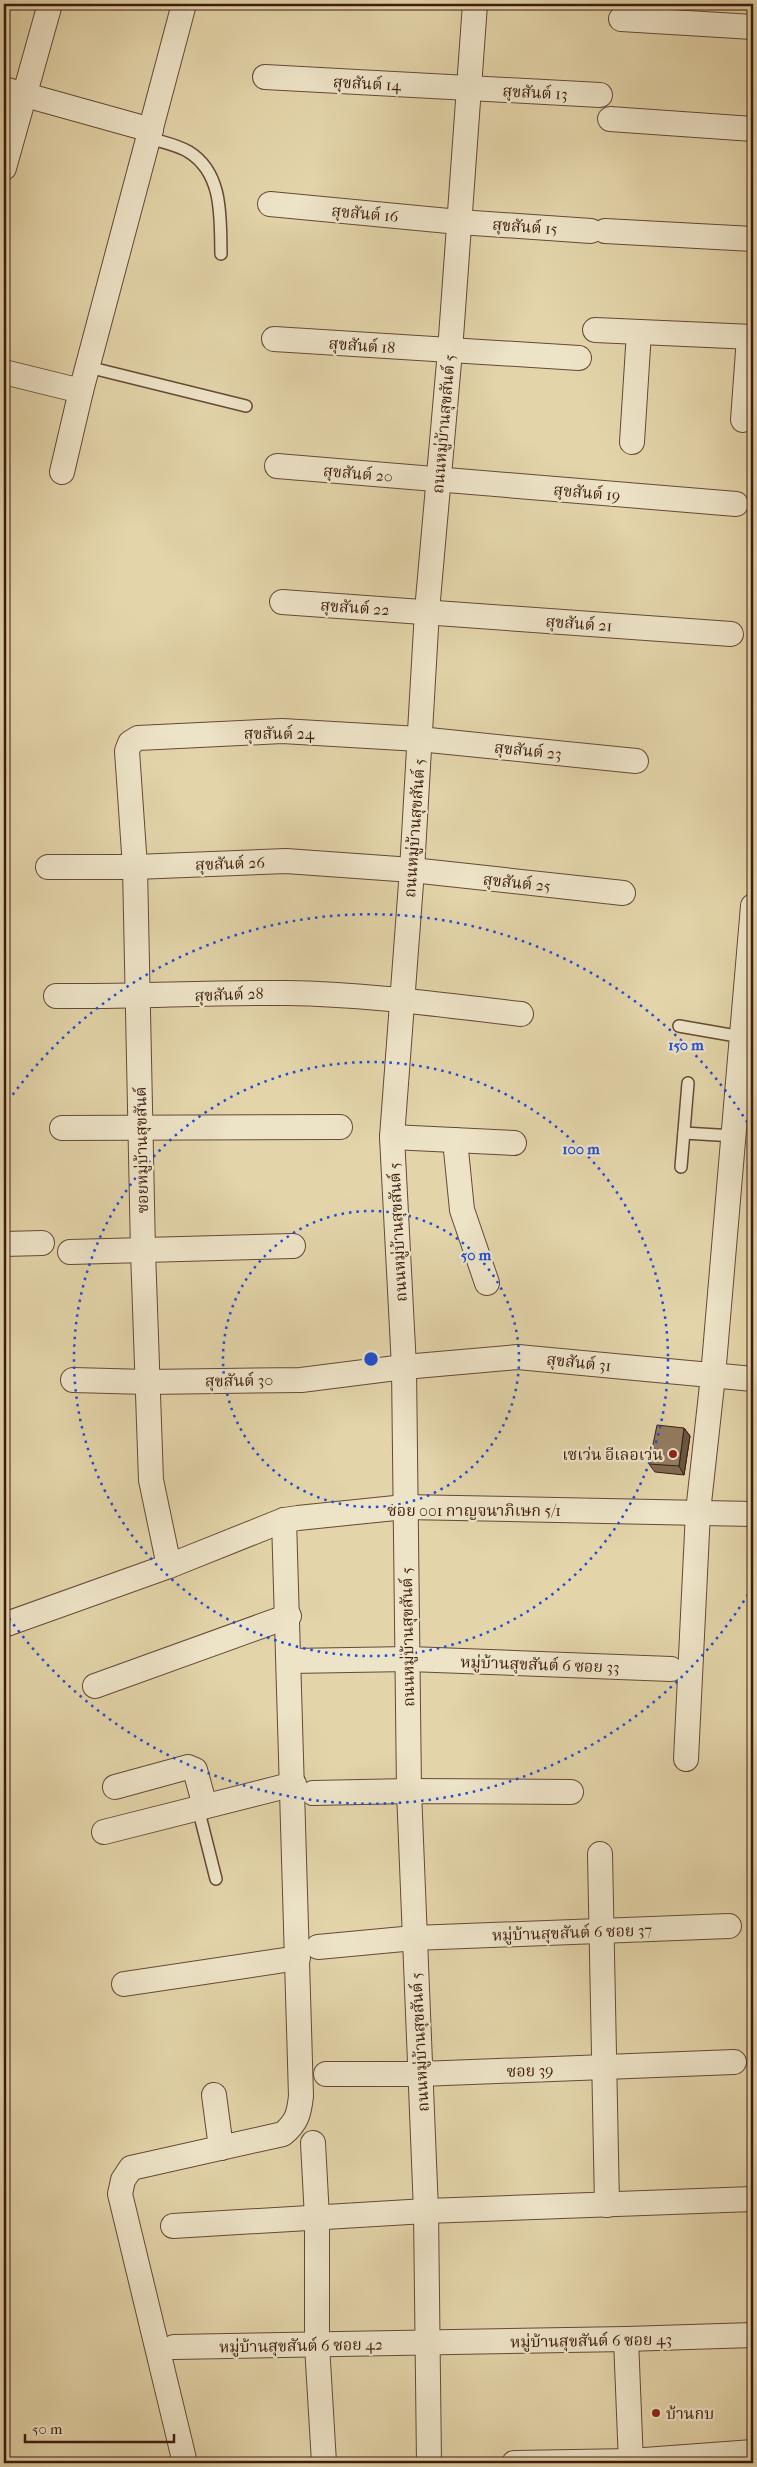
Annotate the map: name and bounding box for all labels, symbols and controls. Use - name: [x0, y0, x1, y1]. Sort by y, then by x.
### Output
- street label: สุขสันต์ 14: [332, 72, 402, 97]
- street label: สุขสันต์ 13: [502, 81, 568, 106]
- street label: สุขสันต์ 16: [330, 201, 400, 228]
- street label: สุขสันต์ 15: [492, 215, 558, 240]
- street label: สุขสันต์ 18: [328, 334, 396, 359]
- street label: ถนนหมู่บ้านสุขสันต์ 5: [428, 354, 461, 495]
- street label: สุขสันต์ 20: [322, 461, 394, 488]
- street label: สุขสันต์ 19: [553, 480, 621, 507]
- street label: สุขสันต์ 22: [320, 596, 390, 621]
- street label: สุขสันต์ 21: [545, 612, 613, 637]
- street label: สุขสันต์ 24: [244, 724, 315, 745]
- street label: สุขสันต์ 23: [493, 738, 563, 765]
- street label: ถนนหมู่บ้านสุขสันต์ 5: [400, 758, 431, 898]
- street label: สุขสันต์ 26: [195, 853, 266, 876]
- street label: สุขสันต์ 25: [482, 869, 552, 897]
- street label: สุขสันต์ 28: [194, 984, 264, 1007]
- text: 150 m: [668, 1036, 704, 1054]
- street label: ซอยหมู่บ้านสุขสันต์: [131, 1086, 154, 1214]
- text: 100 m: [562, 1140, 600, 1158]
- street label: ถนนหมู่บ้านสุขสันต์ 5: [384, 1162, 413, 1302]
- text: 50 m: [461, 1246, 492, 1264]
- centre of rings: [362, 1350, 380, 1368]
- street label: สุขสันต์ 31: [545, 1350, 612, 1377]
- street label: สุขสันต์ 30: [205, 1370, 273, 1393]
- place label: เซเว่น อีเลอเว่น: [562, 1445, 663, 1464]
- marker: เซเว่น อีเลอเว่น: [667, 1448, 679, 1460]
- street label: ซอย 001 กาญจนาภิเษก 5/1: [387, 1501, 561, 1520]
- street label: ถนนหมู่บ้านสุขสันต์ 5: [397, 1567, 420, 1707]
- street label: หมู่บ้านสุขสันต์ 6 ซอย 33: [460, 1652, 620, 1679]
- street label: หมู่บ้านสุขสันต์ 6 ซอย 37: [492, 1920, 653, 1947]
- street label: ถนนหมู่บ้านสุขสันต์ 5: [406, 1972, 435, 2112]
- street label: ซอย 39: [506, 2060, 554, 2081]
- street label: หมู่บ้านสุขสันต์ 6 ซอย 43: [510, 2330, 672, 2353]
- street label: หมู่บ้านสุขสันต์ 6 ซอย 42: [219, 2335, 383, 2358]
- place label: บ้านกบ: [666, 2404, 714, 2423]
- marker: บ้านกบ: [650, 2407, 662, 2419]
- scale bar: [25, 2412, 174, 2444]
- text: 50 m: [32, 2420, 63, 2438]

